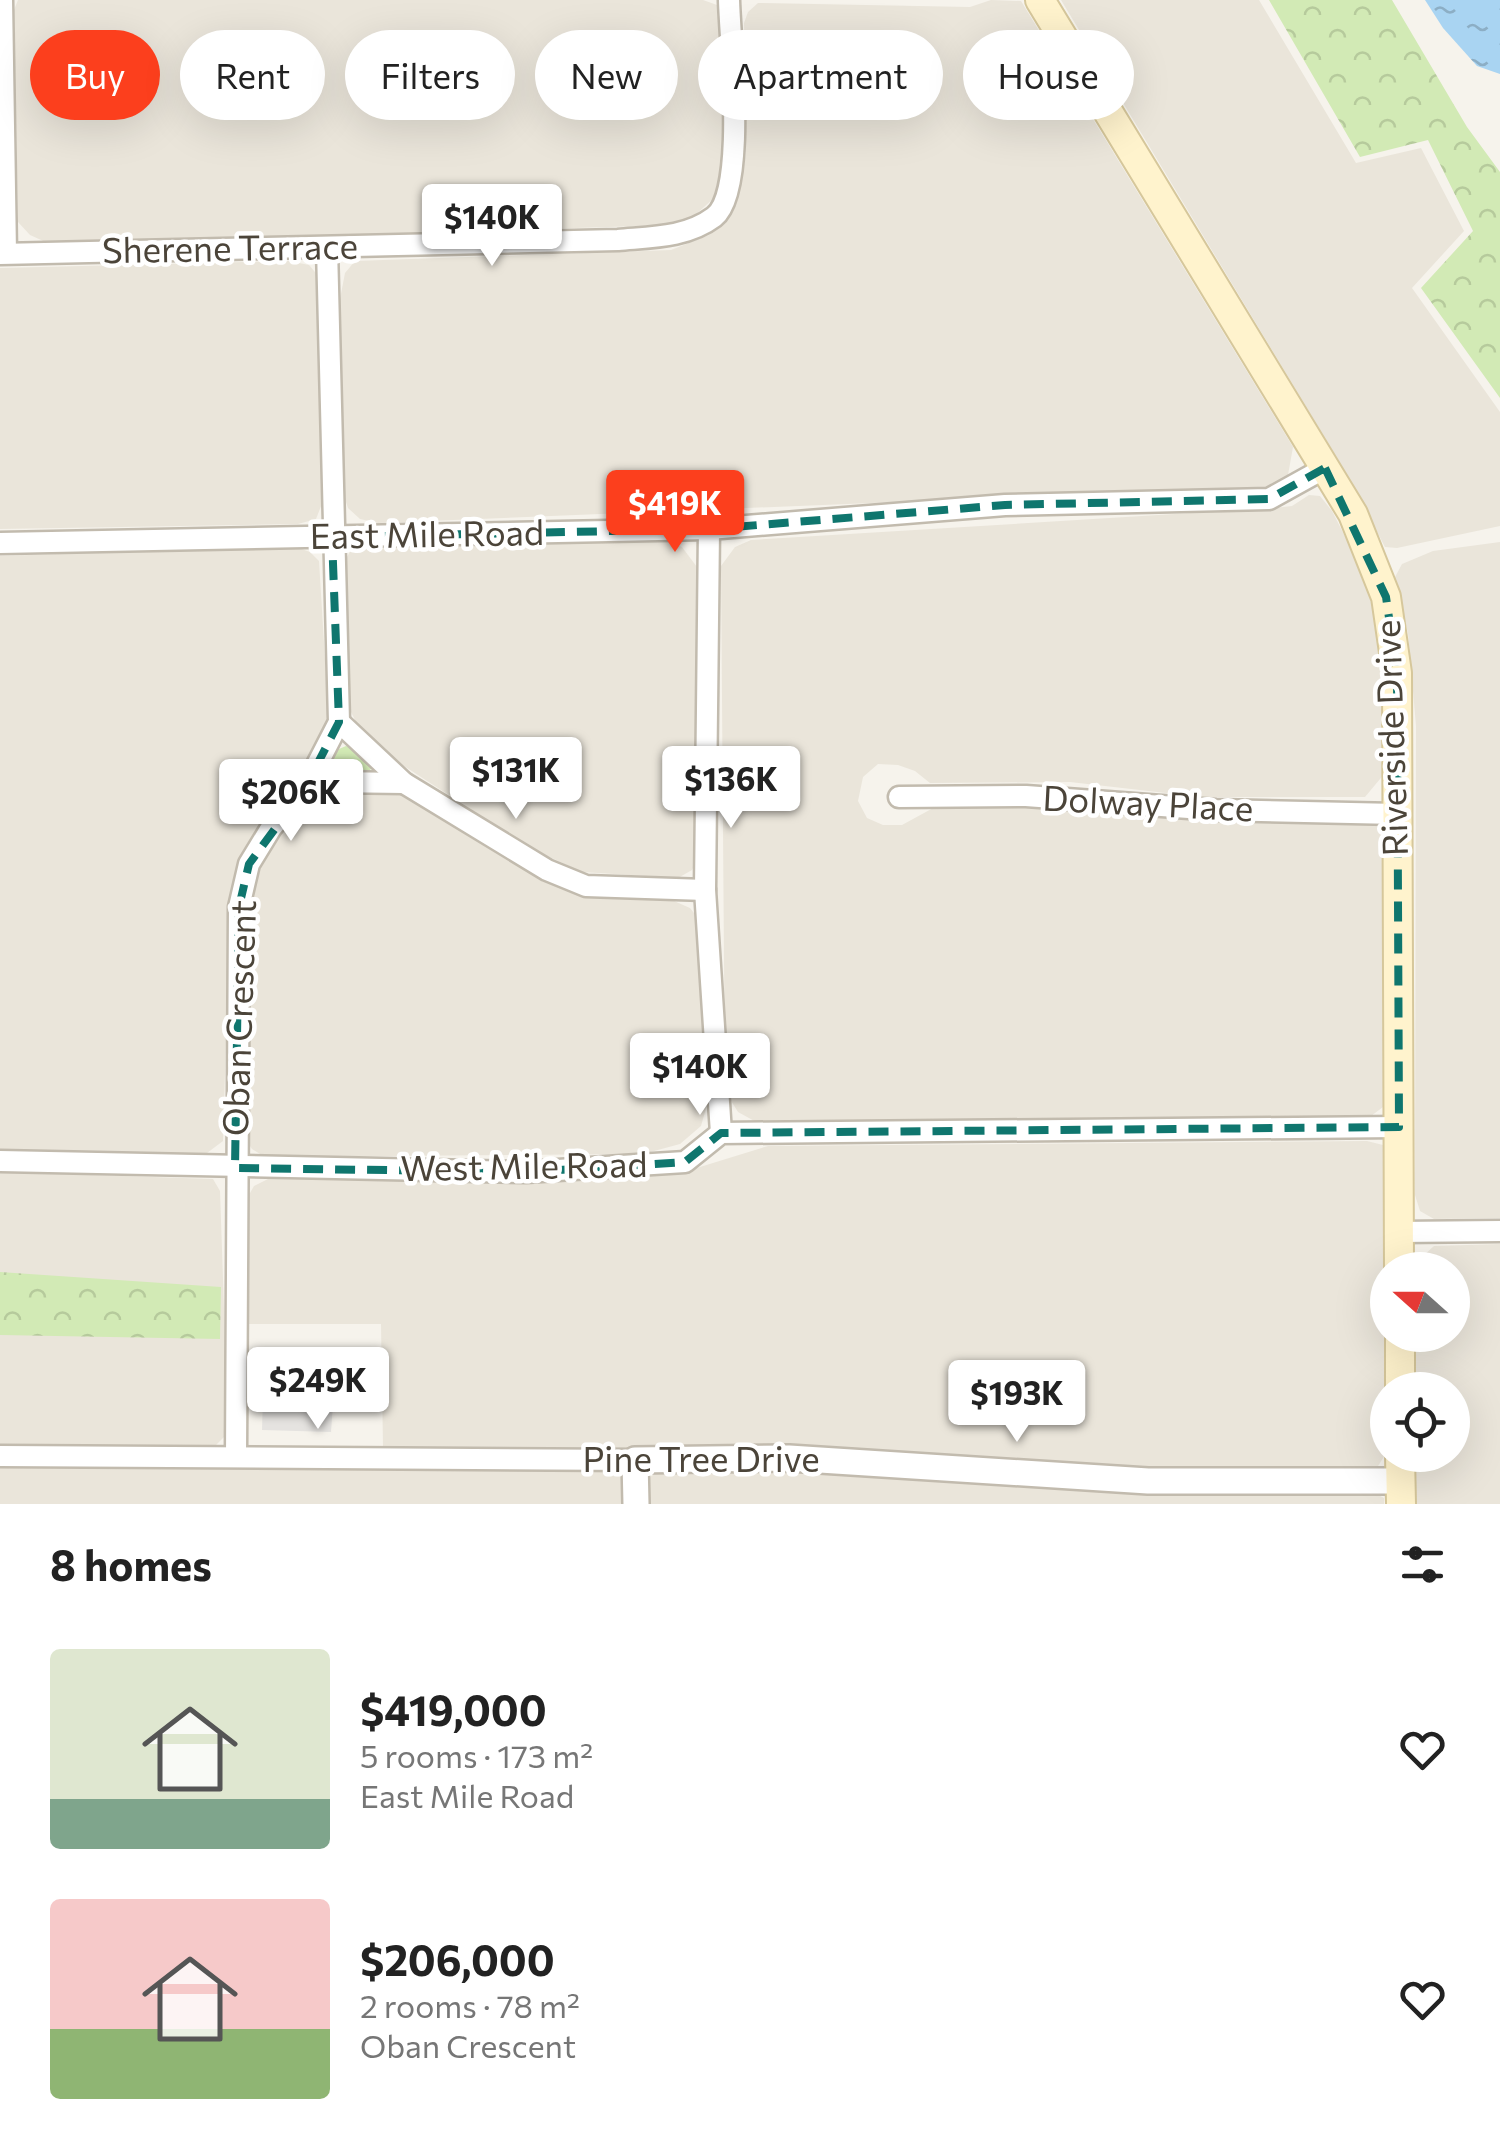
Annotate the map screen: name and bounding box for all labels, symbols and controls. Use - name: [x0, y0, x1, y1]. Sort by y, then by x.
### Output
- chip: Buy: [30, 30, 160, 120]
- chip: Rent: [180, 30, 325, 120]
- chip: Filters: [345, 30, 515, 120]
- chip: New: [535, 30, 678, 120]
- chip: Apartment: [698, 30, 943, 120]
- chip: House: [963, 30, 1134, 120]
- pin: $140K: [422, 184, 562, 269]
- text: $140K: [444, 196, 540, 236]
- street label: Sherene Terrace: [102, 223, 358, 270]
- pin: $419K: [605, 470, 745, 555]
- text: $419K: [628, 482, 722, 522]
- street label: East Mile Road: [309, 509, 544, 556]
- street label: Riverside Drive: [1364, 619, 1415, 857]
- pin: $131K: [446, 737, 586, 822]
- pin: $136K: [661, 746, 801, 831]
- text: $131K: [472, 749, 560, 789]
- text: $136K: [684, 758, 778, 798]
- pin: $206K: [221, 759, 361, 844]
- text: $206K: [241, 771, 341, 811]
- street label: Dolway Place: [1042, 775, 1255, 828]
- street label: Oban Crescent: [212, 899, 263, 1137]
- pin: $140K: [630, 1033, 770, 1118]
- text: $140K: [652, 1045, 748, 1085]
- street label: West Mile Road: [400, 1141, 648, 1188]
- north arrow: [1370, 1252, 1470, 1352]
- map controls: [1370, 1252, 1470, 1472]
- pin: $249K: [248, 1347, 388, 1432]
- text: $249K: [269, 1359, 367, 1399]
- pin: $193K: [947, 1360, 1087, 1445]
- text: $193K: [970, 1372, 1064, 1412]
- button: locate: [1370, 1372, 1470, 1472]
- street label: Pine Tree Drive: [582, 1436, 820, 1479]
- icon: filters: [1395, 1537, 1450, 1592]
- text: 8 homes: [50, 1538, 212, 1590]
- text: $419,000: [360, 1683, 547, 1735]
- icon: home: [130, 1689, 250, 1809]
- icon: heart: [1395, 1722, 1450, 1777]
- text: 5 rooms · 173 m²: [360, 1735, 593, 1775]
- text: East Mile Road: [360, 1775, 574, 1815]
- text: $206,000: [360, 1933, 555, 1985]
- icon: home: [130, 1939, 250, 2059]
- icon: heart: [1395, 1972, 1450, 2027]
- text: 2 rooms · 78 m²: [360, 1985, 580, 2025]
- text: Oban Crescent: [360, 2025, 576, 2065]

